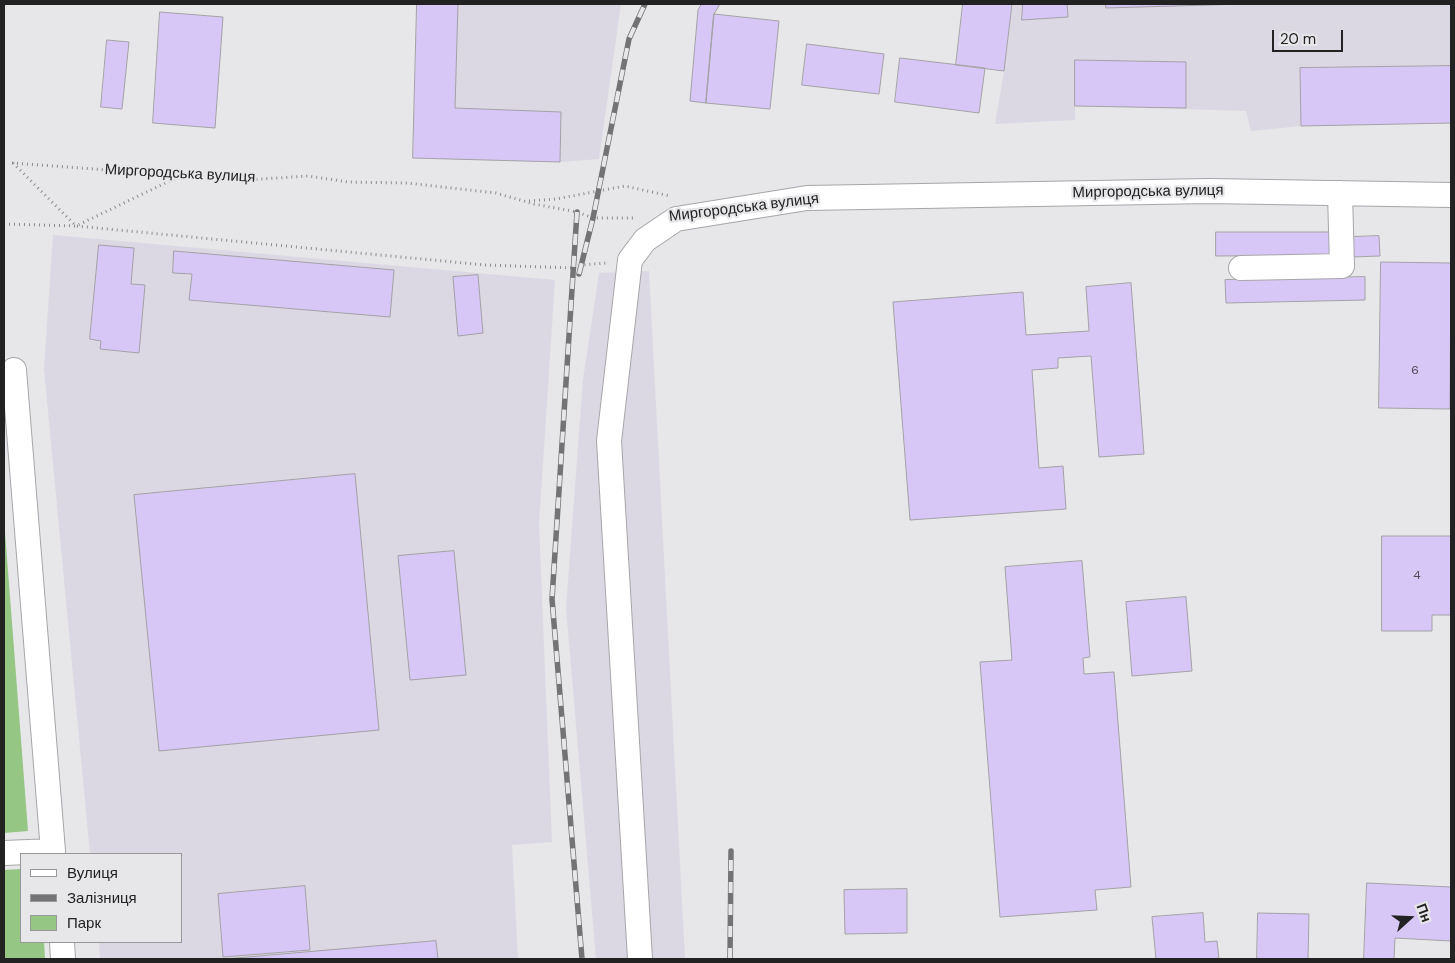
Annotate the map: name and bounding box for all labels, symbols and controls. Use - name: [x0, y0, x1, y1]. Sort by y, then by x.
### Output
- scale bar: [1275, 20, 1346, 52]
- text: 20 m: [1280, 29, 1316, 49]
- street label: Миргородська вулиця: [104, 161, 256, 187]
- street label: Миргородська вулиця: [1072, 182, 1224, 202]
- street label: Миргородська вулиця: [668, 190, 820, 226]
- house number: 6: [1411, 364, 1419, 378]
- house number: 4: [1413, 569, 1421, 583]
- legend: [20, 853, 182, 943]
- text: Вулиця: [67, 863, 118, 883]
- text: Залізниця: [67, 888, 137, 908]
- north arrow: [1385, 893, 1435, 943]
- text: Пн: [1412, 901, 1436, 925]
- text: Парк: [67, 913, 101, 933]

